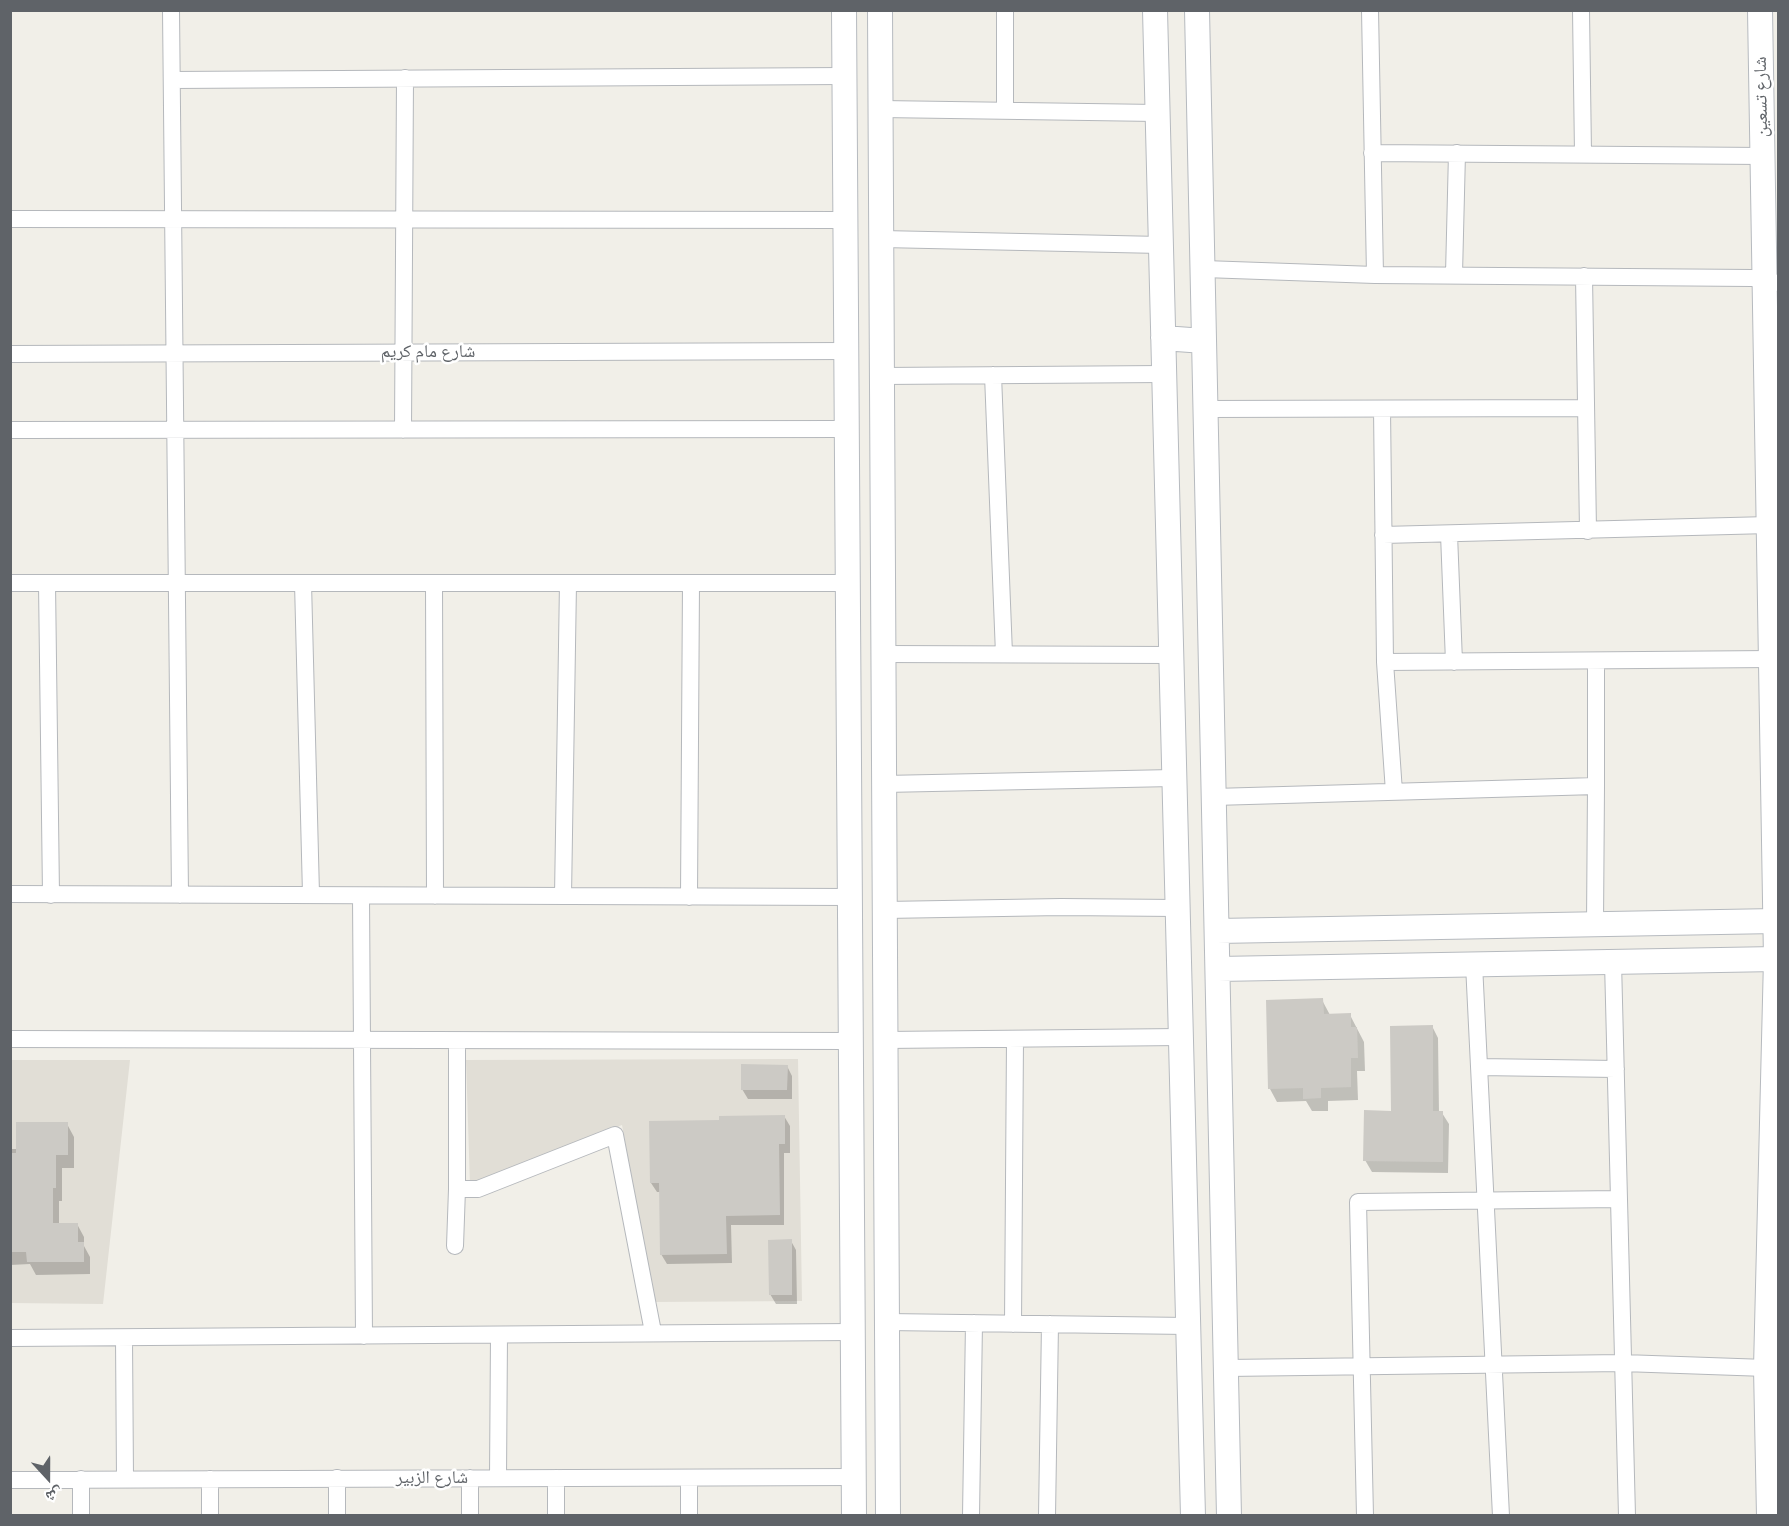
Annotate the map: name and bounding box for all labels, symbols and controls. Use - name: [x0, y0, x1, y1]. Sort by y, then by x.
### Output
- street label: شارع تسعين: [1750, 56, 1774, 138]
- street label: شارع مام كريم: [381, 341, 475, 363]
- north arrow: [18, 1448, 78, 1508]
- street label: شارع الزبير: [396, 1467, 468, 1489]
- text: ش: [43, 1483, 66, 1507]

